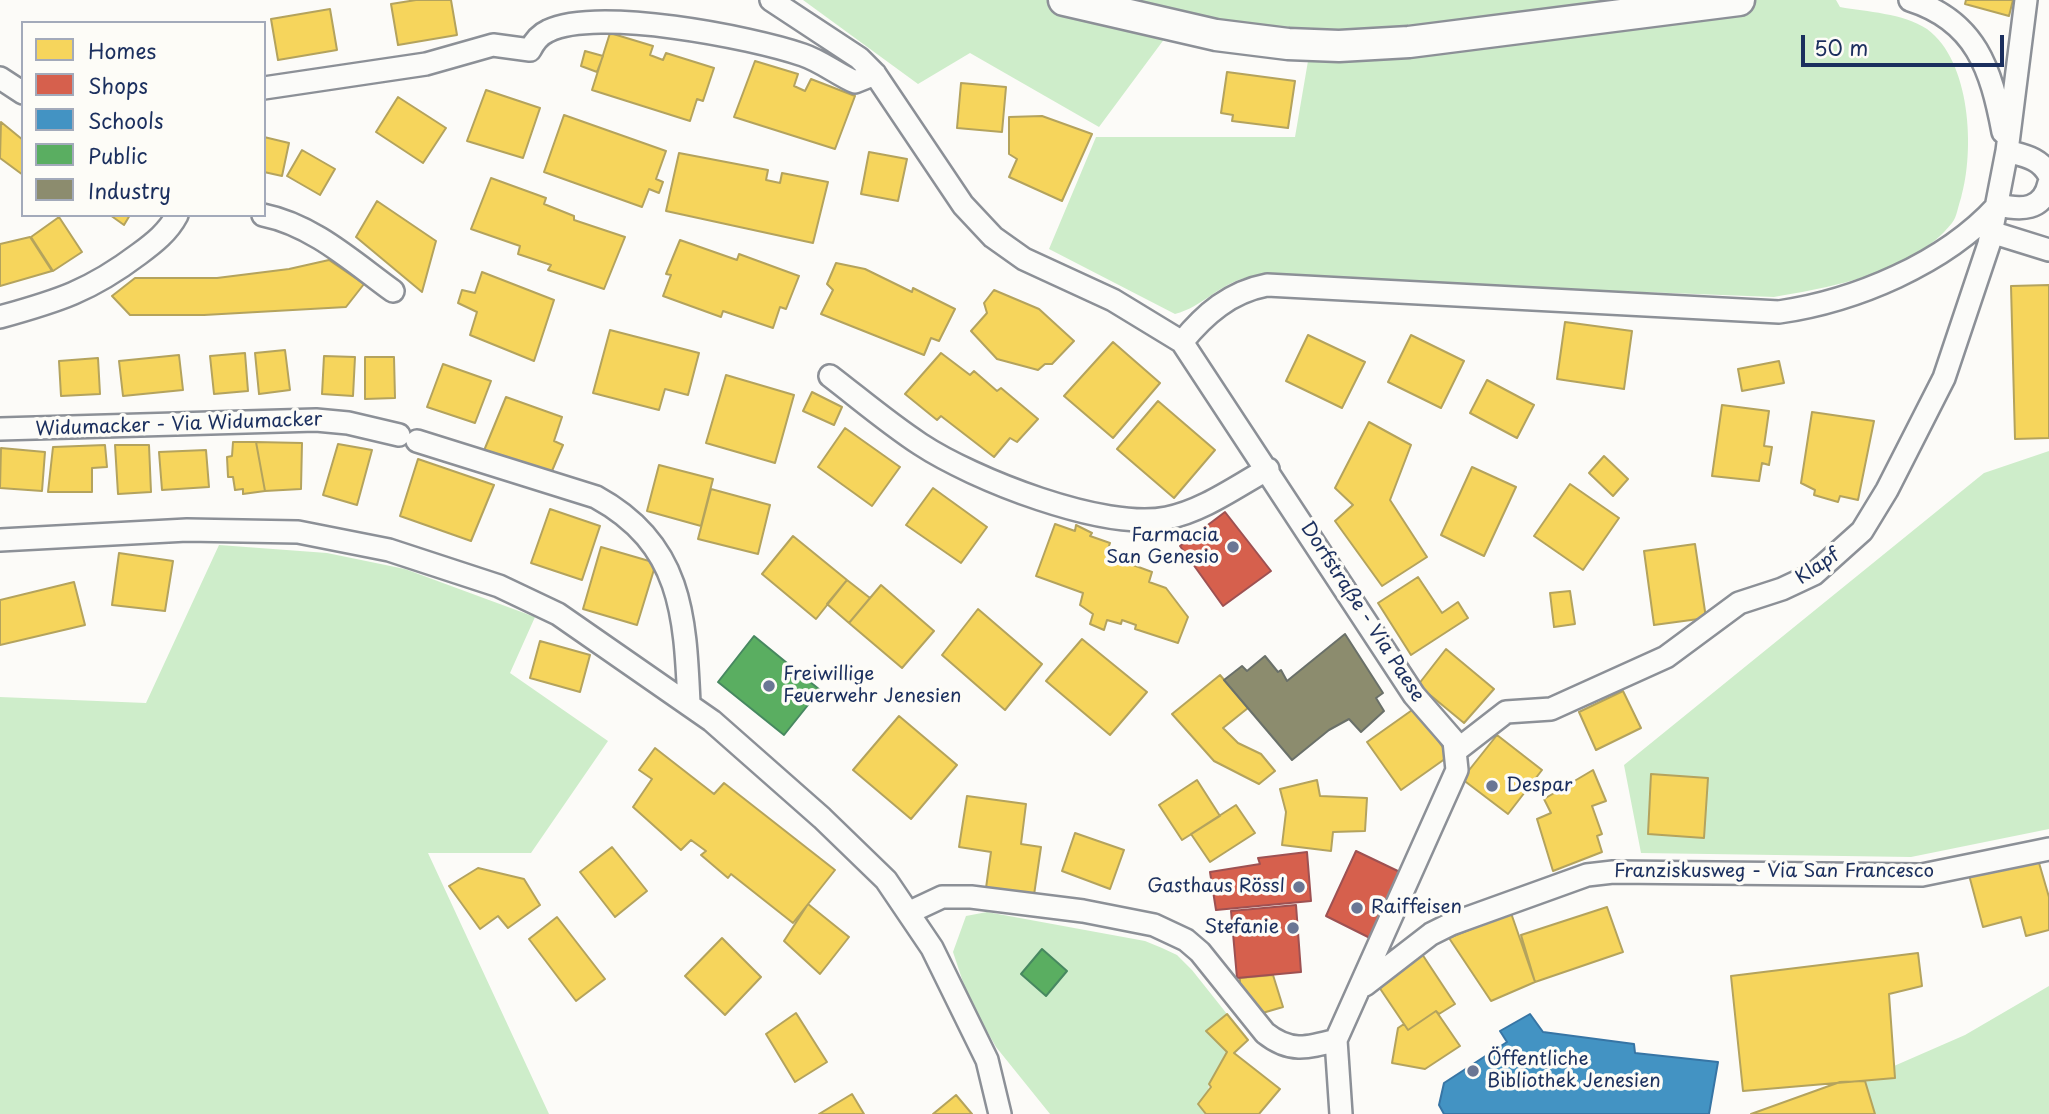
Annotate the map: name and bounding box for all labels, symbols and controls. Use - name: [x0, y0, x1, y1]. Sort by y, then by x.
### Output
- legend: [21, 21, 266, 217]
- scale bar: [1804, 21, 2007, 65]
- text: 50 m: [1814, 31, 1868, 63]
- text: Homes: [88, 34, 156, 66]
- text: Shops: [88, 69, 148, 101]
- text: Schools: [88, 104, 164, 136]
- text: Public: [88, 139, 148, 171]
- text: Industry: [88, 174, 171, 206]
- street label: Widumacker - Via Widumacker: [35, 409, 323, 441]
- street label: Dorfstraße - Via Paese: [1295, 517, 1429, 707]
- place label: Farmacia San Genesio: [1106, 525, 1219, 569]
- marker: Farmacia San Genesio: [1225, 539, 1241, 555]
- street label: Klapf: [1792, 544, 1844, 590]
- place label: Freiwillige Feuerwehr Jenesien: [783, 664, 962, 708]
- marker: Freiwillige Feuerwehr Jenesien: [761, 678, 777, 694]
- place label: Despar: [1506, 775, 1572, 797]
- marker: Despar: [1484, 778, 1500, 794]
- street label: Franziskusweg - Via San Francesco: [1614, 861, 1934, 883]
- place label: Gasthaus Rössl: [1147, 876, 1285, 898]
- marker: Gasthaus Rössl: [1291, 879, 1307, 895]
- place label: Raiffeisen: [1371, 897, 1462, 919]
- marker: Raiffeisen: [1349, 900, 1365, 916]
- place label: Stefanie: [1204, 917, 1279, 939]
- marker: Stefanie: [1285, 920, 1301, 936]
- place label: Öffentliche Bibliothek Jenesien: [1487, 1049, 1661, 1093]
- marker: Öffentliche Bibliothek Jenesien: [1465, 1063, 1481, 1079]

